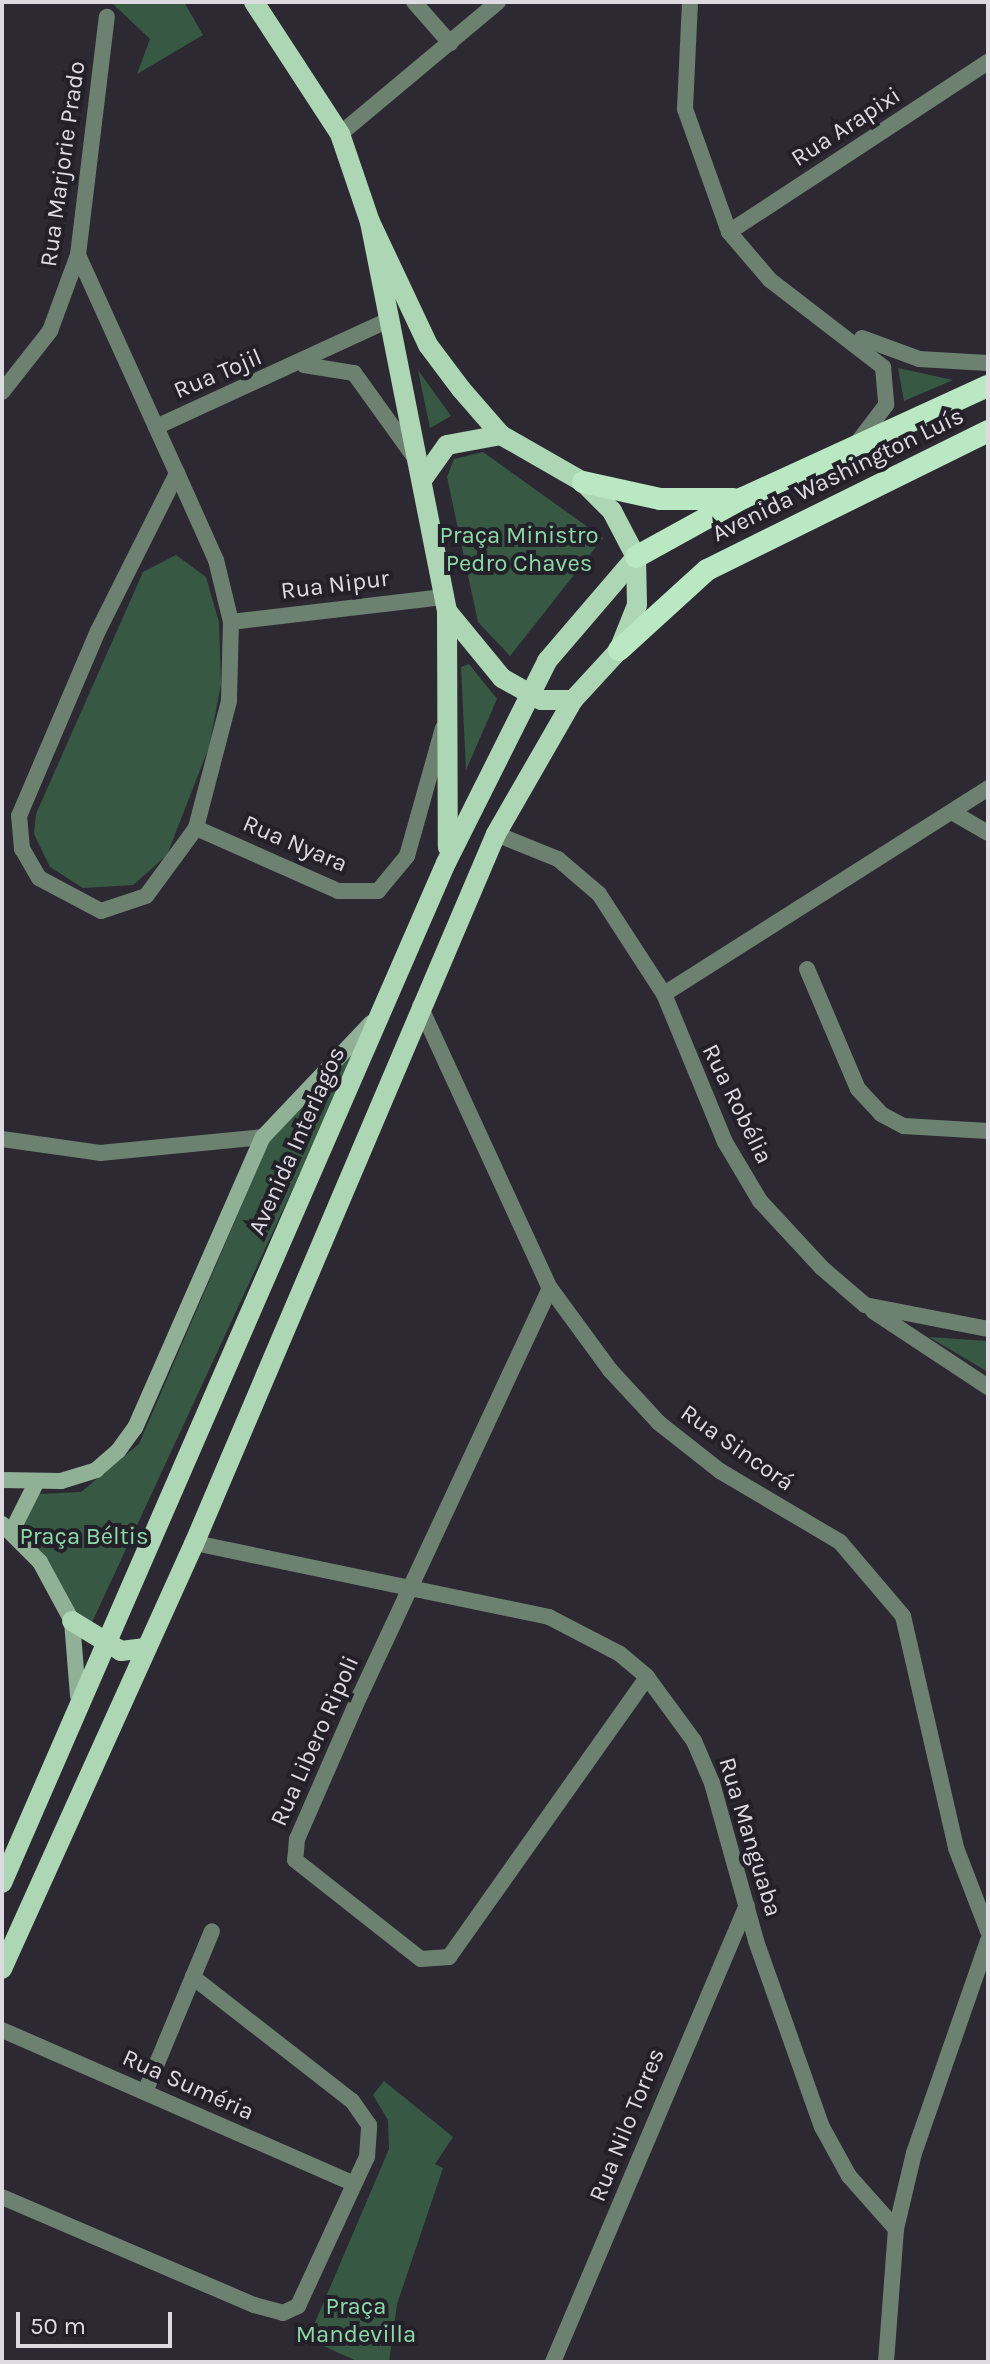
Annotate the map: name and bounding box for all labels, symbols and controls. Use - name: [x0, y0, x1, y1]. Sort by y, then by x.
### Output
- street label: Rua Marjorie Prado: [34, 59, 92, 269]
- street label: Rua Arapixi: [786, 81, 906, 173]
- street label: Rua Tojil: [170, 343, 266, 405]
- street label: Avenida Washington Luís: [707, 401, 969, 549]
- park label: Praça Ministro Pedro Chaves: [439, 522, 599, 578]
- street label: Rua Nipur: [279, 564, 391, 606]
- street label: Rua Nyara: [238, 809, 352, 879]
- street label: Rua Robélia: [696, 1039, 778, 1169]
- street label: Avenida Interlagos: [243, 1042, 351, 1240]
- street label: Rua Sincorá: [675, 1398, 799, 1498]
- park label: Praça Béltis: [19, 1523, 149, 1551]
- street label: Rua Libero Ripoli: [265, 1651, 365, 1831]
- street label: Rua Manguaba: [712, 1754, 788, 1920]
- street label: Rua Suméria: [118, 2043, 258, 2127]
- street label: Rua Nilo Torres: [583, 2044, 671, 2206]
- park label: Praça Mandevilla: [296, 2293, 416, 2349]
- scale bar: [20, 2296, 176, 2346]
- text: 50 m: [30, 2312, 86, 2340]

